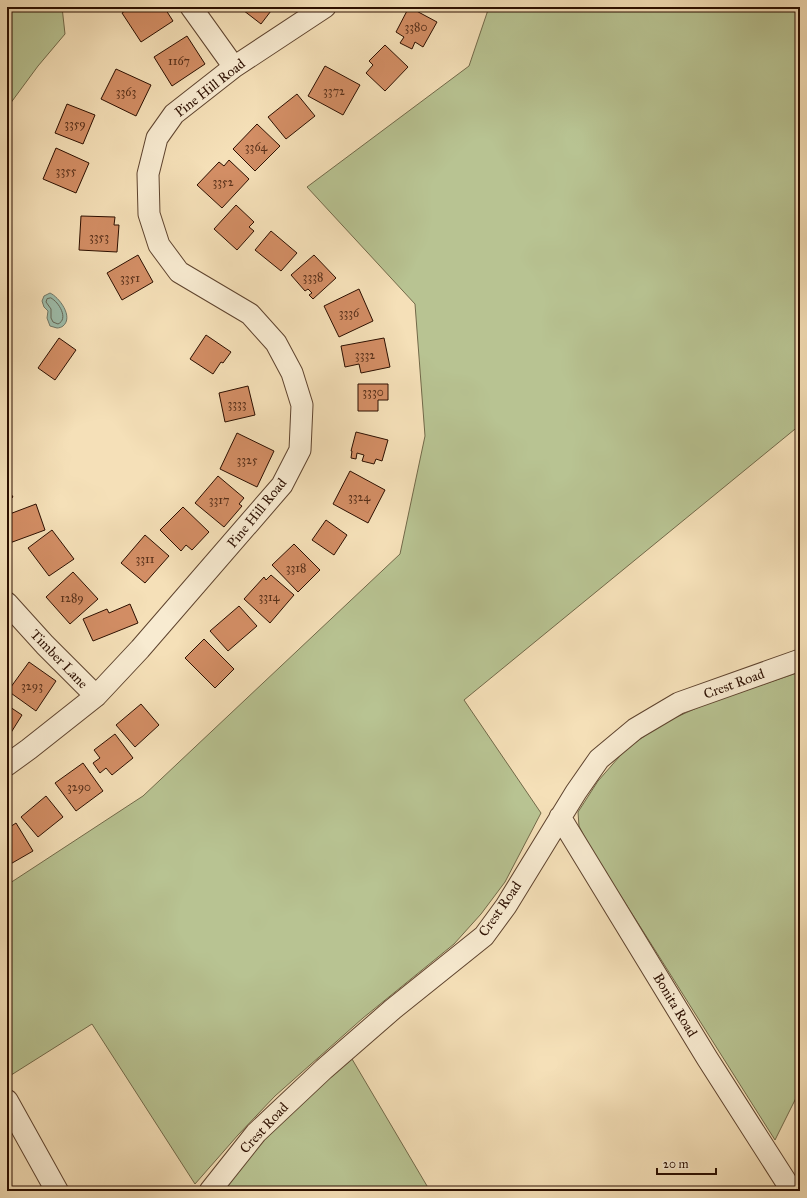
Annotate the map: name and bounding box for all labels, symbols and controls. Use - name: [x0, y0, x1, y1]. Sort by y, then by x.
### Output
- house number: 3380: [405, 20, 427, 34]
- house number: 1167: [168, 54, 190, 68]
- street label: Pine Hill Road: [171, 55, 249, 121]
- house number: 3372: [323, 84, 345, 98]
- house number: 3363: [116, 85, 136, 99]
- house number: 3359: [64, 117, 86, 131]
- house number: 3364: [245, 140, 268, 154]
- house number: 3355: [56, 164, 77, 178]
- house number: 3352: [212, 175, 234, 189]
- house number: 3353: [89, 230, 109, 244]
- house number: 3338: [303, 270, 323, 284]
- house number: 3351: [120, 271, 140, 285]
- house number: 3336: [339, 306, 360, 320]
- house number: 3332: [355, 348, 375, 362]
- house number: 3330: [362, 385, 384, 399]
- house number: 3333: [227, 397, 247, 411]
- house number: 3325: [236, 453, 258, 467]
- street label: Pine Hill Road: [224, 475, 290, 551]
- house number: 3324: [348, 490, 370, 504]
- house number: 3317: [209, 493, 229, 507]
- house number: 3311: [135, 552, 155, 566]
- house number: 3318: [286, 561, 306, 575]
- house number: 3314: [258, 590, 280, 604]
- house number: 1289: [60, 591, 84, 605]
- street label: Timber Lane: [27, 626, 92, 692]
- street label: Crest Road: [701, 665, 767, 703]
- house number: 3293: [21, 679, 43, 693]
- house number: 3290: [67, 780, 91, 794]
- street label: Crest Road: [475, 878, 525, 940]
- street label: Bonita Road: [649, 970, 701, 1040]
- street label: Crest Road: [236, 1099, 292, 1157]
- scale bar: [657, 1150, 716, 1176]
- text: 20 m: [663, 1157, 689, 1171]

